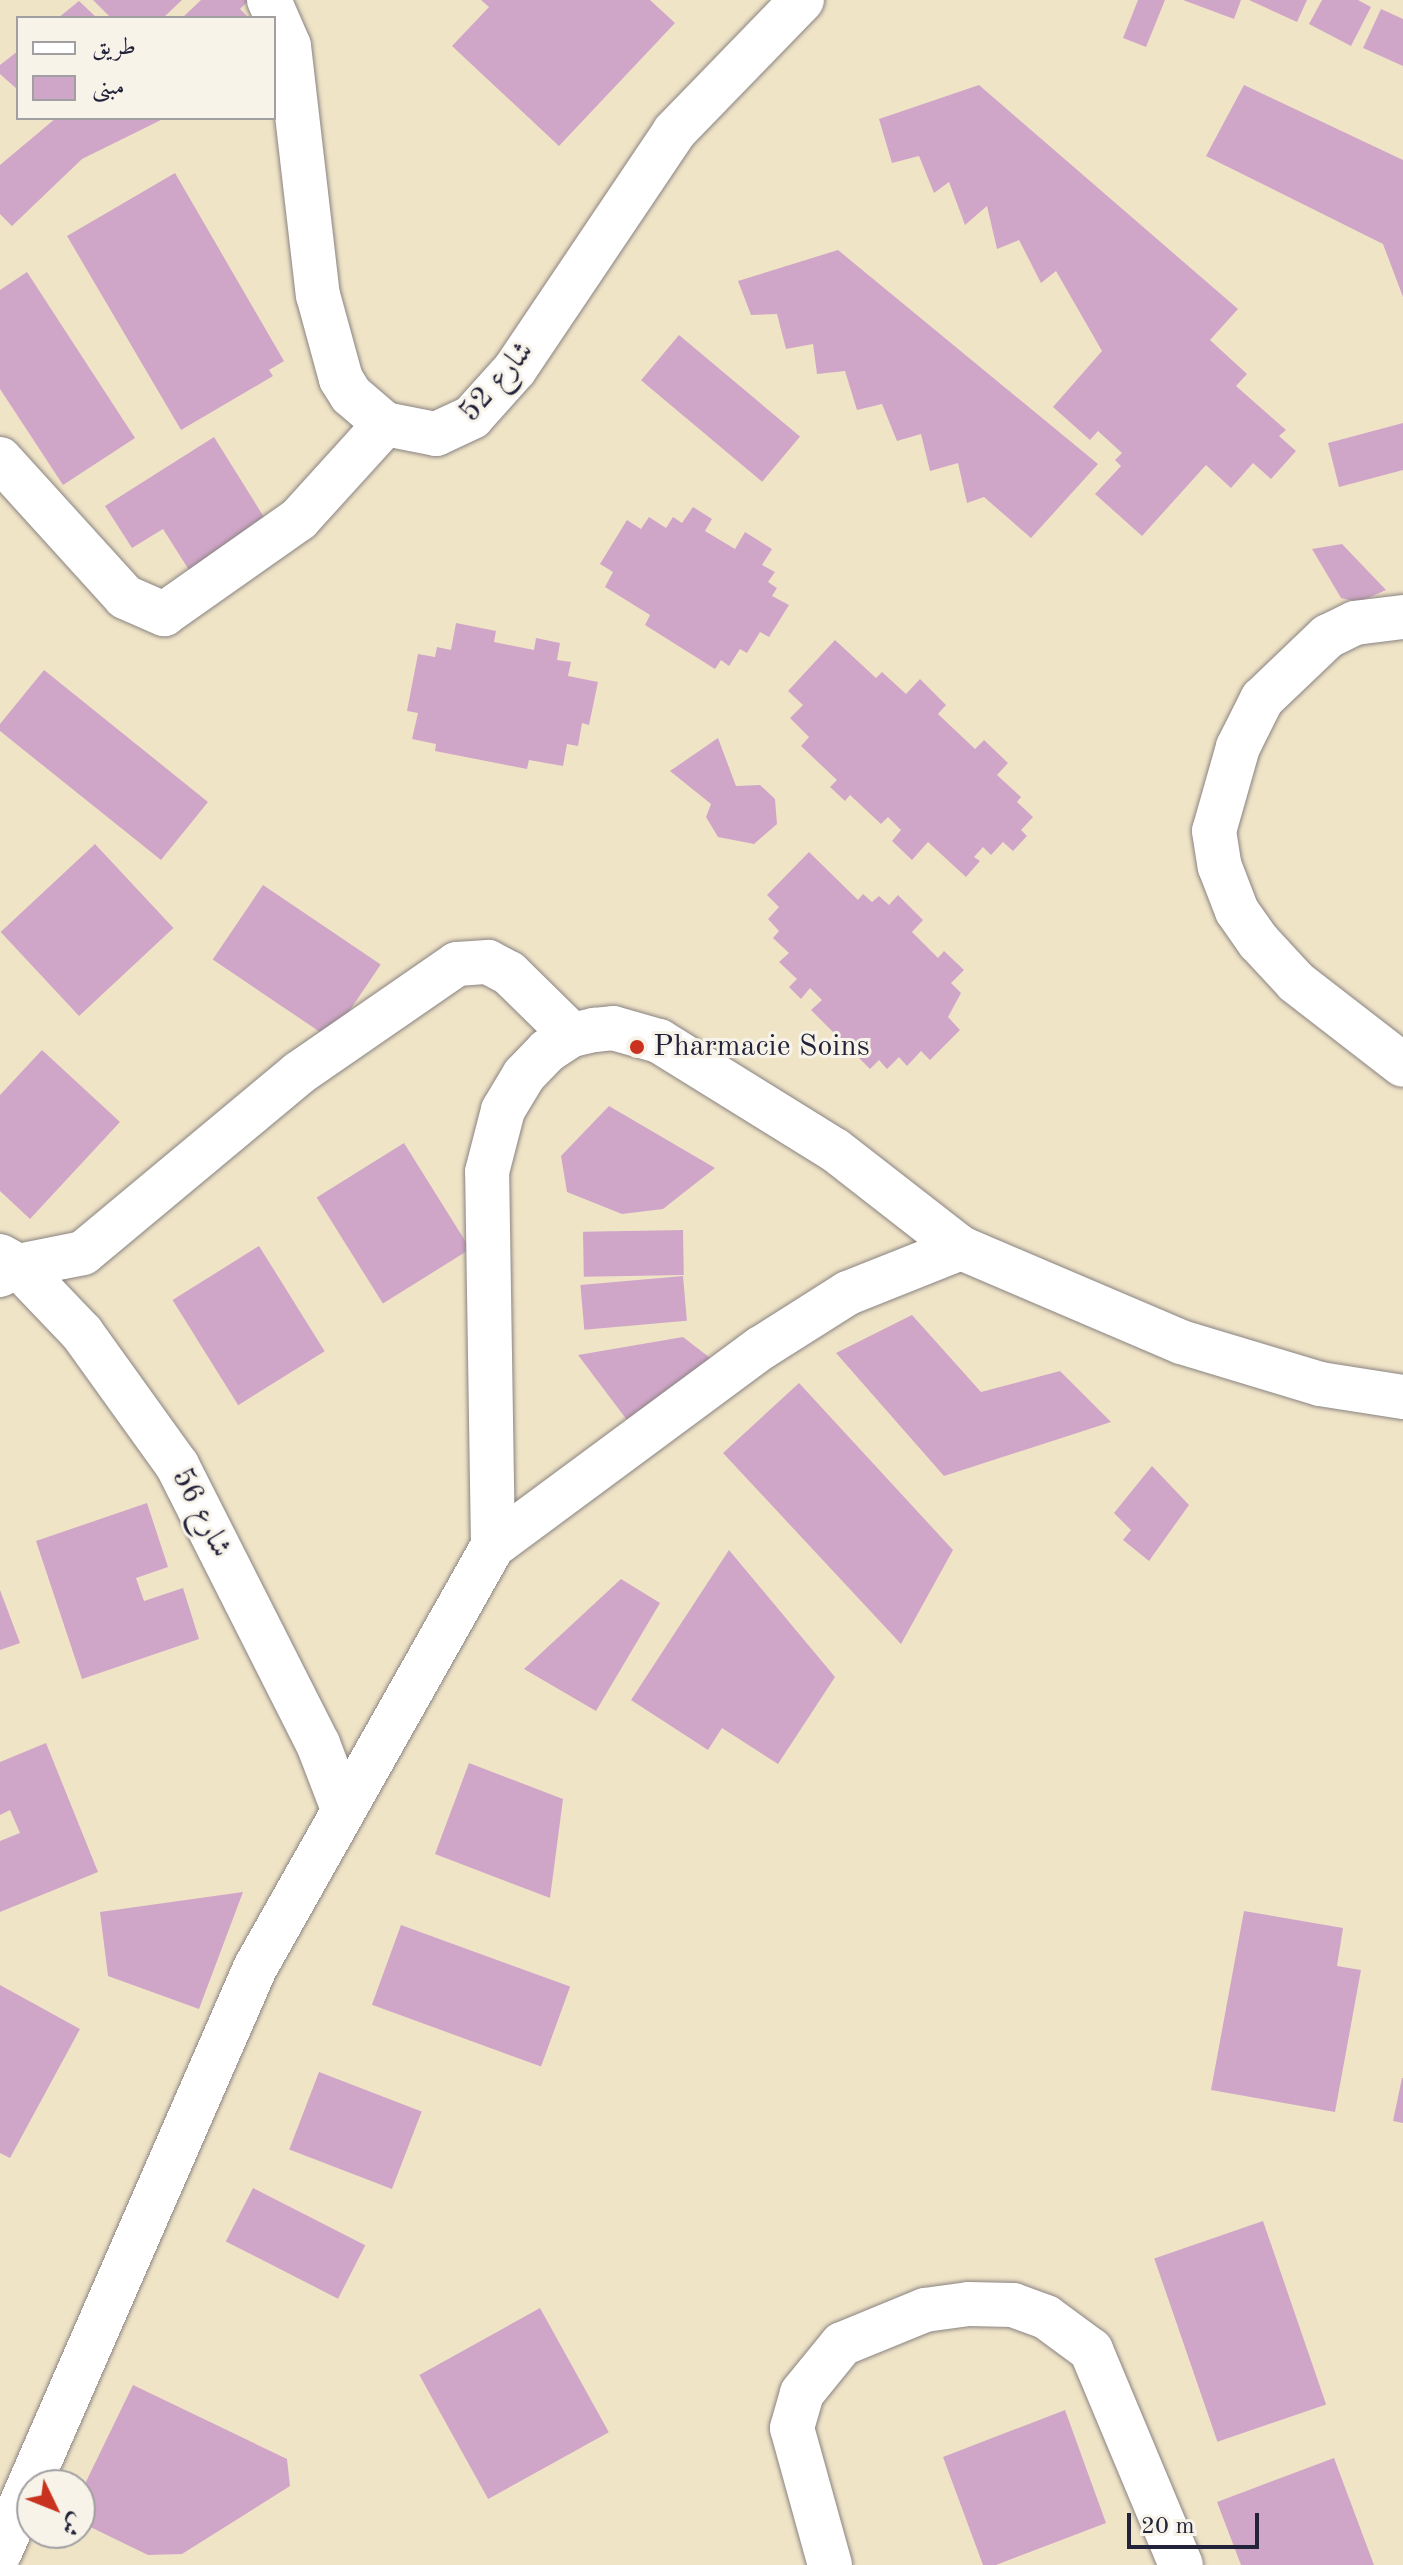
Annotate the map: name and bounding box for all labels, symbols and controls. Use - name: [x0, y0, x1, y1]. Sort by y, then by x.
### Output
- legend: [16, 16, 276, 120]
- text: طريق: [92, 36, 136, 60]
- text: مبنى: [92, 76, 125, 100]
- street label: شارع 52: [452, 334, 542, 430]
- place label: Pharmacie Soins: [653, 1029, 870, 1065]
- marker: Pharmacie Soins: [628, 1038, 646, 1056]
- street label: شارع 56: [163, 1462, 239, 1564]
- north arrow: [16, 2469, 96, 2549]
- scale bar: [1131, 2497, 1263, 2547]
- text: ش: [57, 2509, 88, 2539]
- text: 20 m: [1141, 2515, 1195, 2539]

